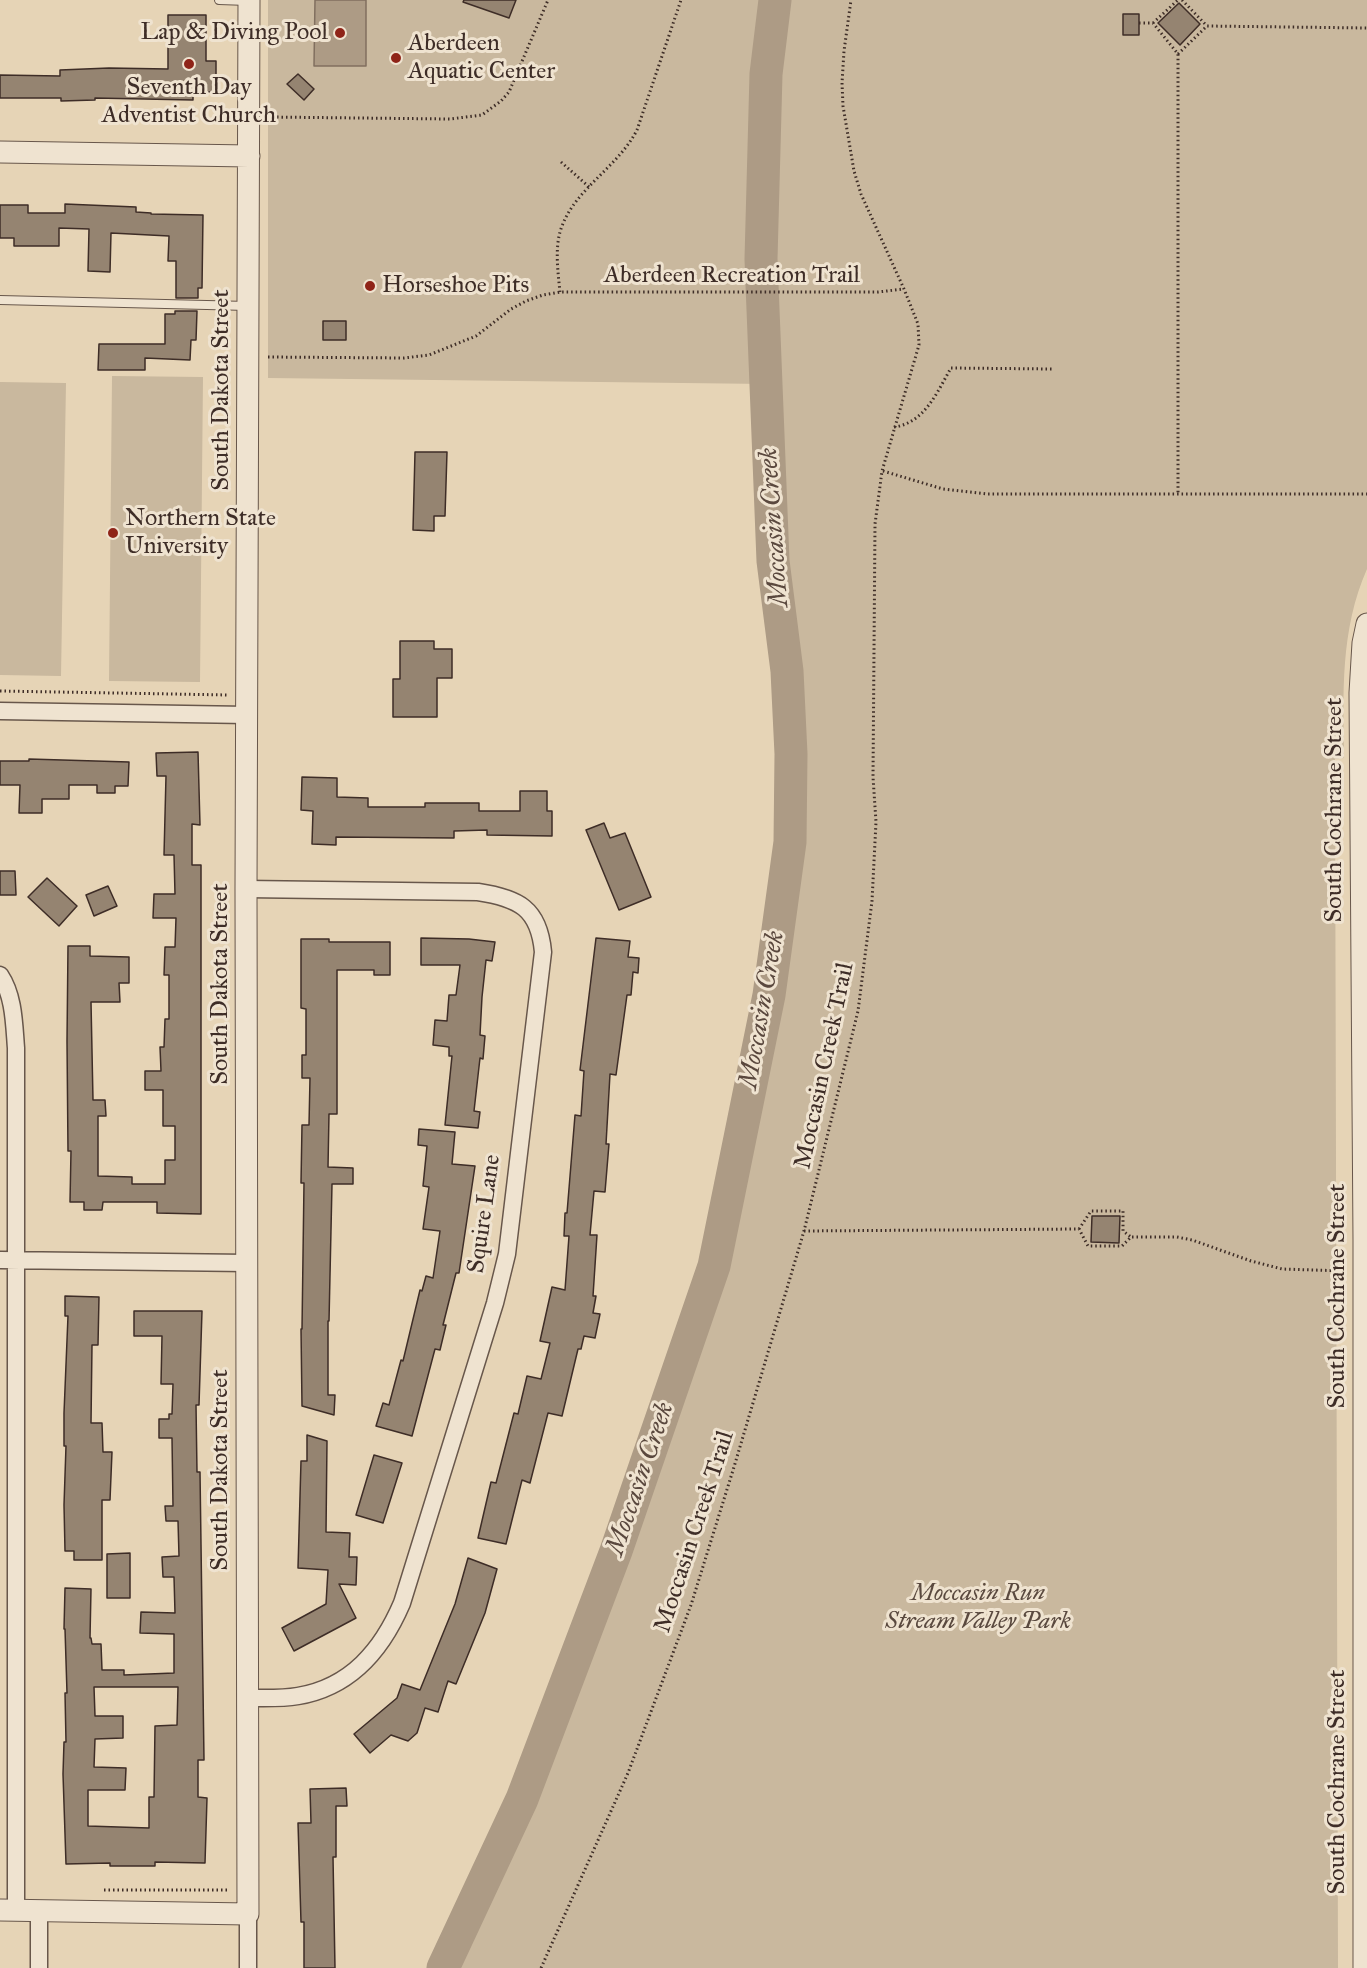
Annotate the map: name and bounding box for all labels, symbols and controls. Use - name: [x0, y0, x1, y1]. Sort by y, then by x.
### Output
- place label: Lap & Diving Pool: [141, 19, 328, 47]
- marker: Lap & Diving Pool: [333, 26, 347, 40]
- place label: Aberdeen Aquatic Center: [408, 30, 555, 86]
- marker: Aberdeen Aquatic Center: [389, 51, 403, 65]
- marker: Seventh Day Adventist Church: [182, 57, 196, 71]
- place label: Seventh Day Adventist Church: [102, 74, 276, 130]
- street label: Aberdeen Recreation Trail: [604, 262, 860, 290]
- place label: Horseshoe Pits: [382, 272, 529, 300]
- marker: Horseshoe Pits: [363, 279, 377, 293]
- street label: South Dakota Street: [208, 289, 236, 491]
- water label: Moccasin Creek: [754, 446, 796, 608]
- place label: Northern State University: [125, 505, 276, 561]
- marker: Northern State University: [106, 526, 120, 540]
- street label: South Cochrane Street: [1321, 698, 1349, 922]
- street label: South Dakota Street: [207, 883, 235, 1085]
- water label: Moccasin Creek: [734, 929, 792, 1091]
- street label: Moccasin Creek Trail: [789, 960, 861, 1172]
- street label: Squire Lane: [462, 1153, 508, 1275]
- street label: South Cochrane Street: [1324, 1184, 1352, 1408]
- street label: South Dakota Street: [207, 1369, 235, 1571]
- water label: Moccasin Creek: [600, 1399, 682, 1559]
- street label: Moccasin Creek Trail: [649, 1428, 741, 1636]
- park label: Moccasin Run Stream Valley Park: [885, 1580, 1071, 1636]
- street label: South Cochrane Street: [1324, 1670, 1352, 1894]

